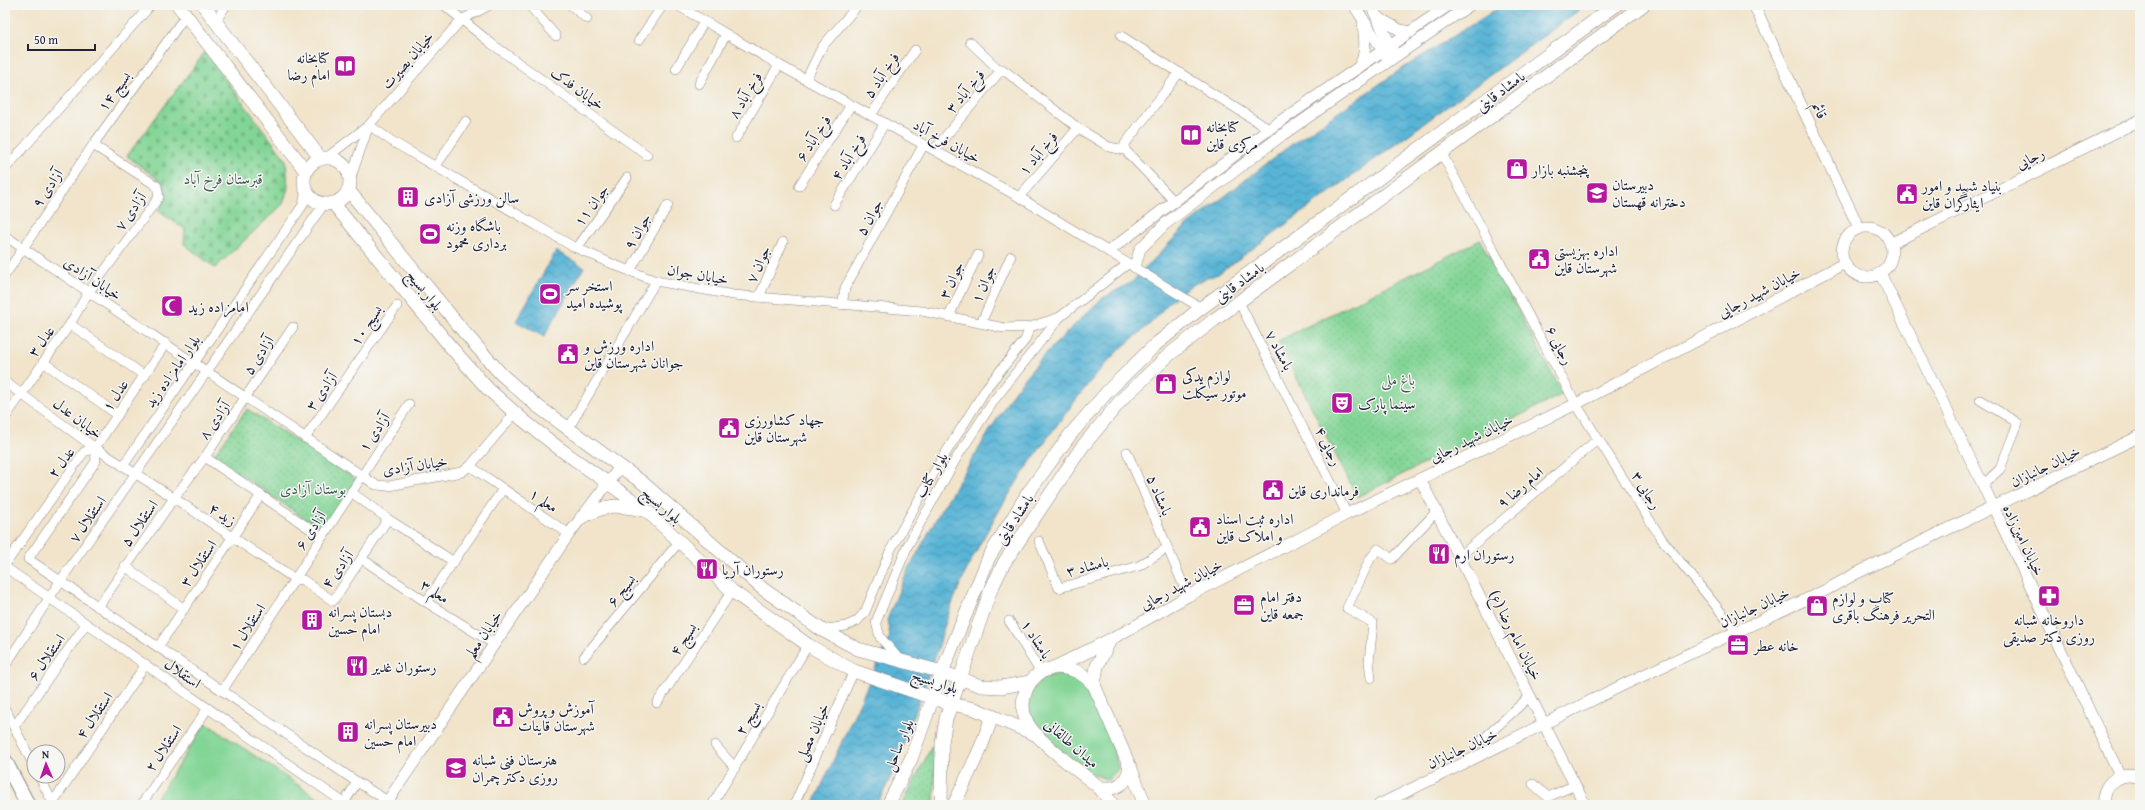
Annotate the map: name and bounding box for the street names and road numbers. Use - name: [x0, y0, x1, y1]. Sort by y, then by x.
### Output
- street label: خیابان بصیرت: [376, 26, 438, 94]
- street label: فرخ آباد ۵: [858, 48, 906, 104]
- street label: خیابان فدک: [547, 61, 609, 115]
- street label: فرخ آباد ۳: [941, 65, 992, 119]
- street label: بامشاد قاینی: [1471, 65, 1529, 117]
- street label: بسیج ۱۴: [92, 66, 139, 118]
- street label: فرخ آباد ۸: [723, 68, 770, 124]
- street label: قائم: [1804, 98, 1833, 123]
- street label: فرخ آباد ۶: [790, 111, 838, 167]
- street label: خیابان فرخ آباد: [908, 114, 985, 171]
- street label: فرخ آباد ۱: [1014, 127, 1065, 181]
- street label: فرخ آباد ۴: [826, 130, 873, 186]
- street label: رجایی: [2012, 142, 2048, 174]
- street label: آزادی ۹: [26, 163, 69, 212]
- street label: جوان ۱۱: [568, 180, 614, 230]
- street label: آزادی ۷: [109, 186, 152, 235]
- street label: جوان ۵: [850, 195, 888, 239]
- street label: جوان ۹: [618, 209, 656, 253]
- street label: جوان ۷: [740, 242, 776, 286]
- street label: خیابان آزادی: [60, 251, 126, 305]
- street label: بامشاد قاینی: [1210, 257, 1268, 307]
- street label: خیابان جوان: [666, 258, 730, 290]
- street label: جوان ۳: [933, 258, 969, 302]
- street label: خیابان شهید رجایی: [1714, 261, 1804, 323]
- street label: جوان ۱: [965, 262, 1001, 306]
- street label: بلوار بسیج: [399, 265, 448, 318]
- street label: بسیج ۱۰: [345, 300, 391, 352]
- street label: عدل ۳: [22, 321, 60, 361]
- street label: رجایی ۶: [1541, 322, 1579, 368]
- street label: بامشاد ۷: [1261, 326, 1299, 374]
- street label: بلوار امامزاده زید: [139, 330, 206, 412]
- street label: آزادی ۵: [238, 330, 279, 379]
- street label: آزادی ۳: [300, 366, 343, 415]
- street label: عدل ۱: [97, 375, 133, 415]
- street label: خیابان عدل: [49, 392, 107, 444]
- street label: آزادی ۸: [193, 395, 236, 444]
- street label: آزادی ۱: [353, 407, 396, 456]
- street label: خیابان شهید رجایی: [1426, 409, 1516, 467]
- street label: رجایی ۴: [1310, 423, 1348, 469]
- street label: خیابان جانبازان: [2006, 440, 2084, 492]
- street label: عدل ۲: [42, 442, 80, 482]
- street label: بلوار کتاب: [909, 448, 953, 502]
- street label: خیابان آزادی: [381, 450, 449, 480]
- street label: امام رضا ۹: [1492, 461, 1550, 515]
- street label: رجایی ۳: [1627, 467, 1667, 513]
- street label: بامشاد ۵: [1142, 471, 1178, 519]
- street label: بلوار بسیج: [634, 481, 687, 532]
- street label: معلم ۱: [523, 483, 563, 521]
- street label: بامشاد قاینی: [990, 489, 1038, 549]
- street label: استقلال ۷: [63, 491, 111, 547]
- street label: استقلال ۵: [115, 495, 163, 551]
- street label: زید ۴: [205, 497, 241, 531]
- street label: خیابان امین‌زاده: [1998, 501, 2050, 579]
- street label: آزادی ۶: [290, 505, 331, 554]
- street label: استقلال ۳: [175, 535, 221, 591]
- street label: آزادی ۴: [316, 544, 359, 592]
- street label: بامشاد ۳: [1064, 550, 1111, 582]
- street label: خیابان شهید رجایی: [1136, 553, 1226, 615]
- street label: بسیج ۶: [602, 569, 644, 613]
- street label: معلم ۳: [414, 574, 454, 612]
- street label: خیابان جانبازان: [1715, 582, 1793, 632]
- street label: خیابان امام رضا (ع): [1482, 586, 1548, 685]
- street label: استقلال ۱: [224, 599, 270, 655]
- street label: خیابان معلم: [459, 606, 511, 665]
- street label: بامشاد ۱: [1017, 615, 1057, 663]
- street label: بسیج ۴: [664, 618, 705, 662]
- street label: استقلال ۶: [22, 629, 70, 685]
- street label: استقلال: [160, 653, 206, 693]
- street label: بلوار بسیج: [908, 664, 961, 702]
- street label: استقلال ۴: [71, 687, 117, 743]
- street label: بسیج ۲: [730, 697, 770, 741]
- street label: خیابان مصلی: [790, 700, 835, 765]
- street label: میدان طالقانی: [1040, 713, 1104, 773]
- street label: بلوار ساحل: [878, 716, 919, 775]
- street label: استقلال ۲: [140, 720, 186, 776]
- street label: خیابان جانبازان: [1423, 723, 1501, 773]

